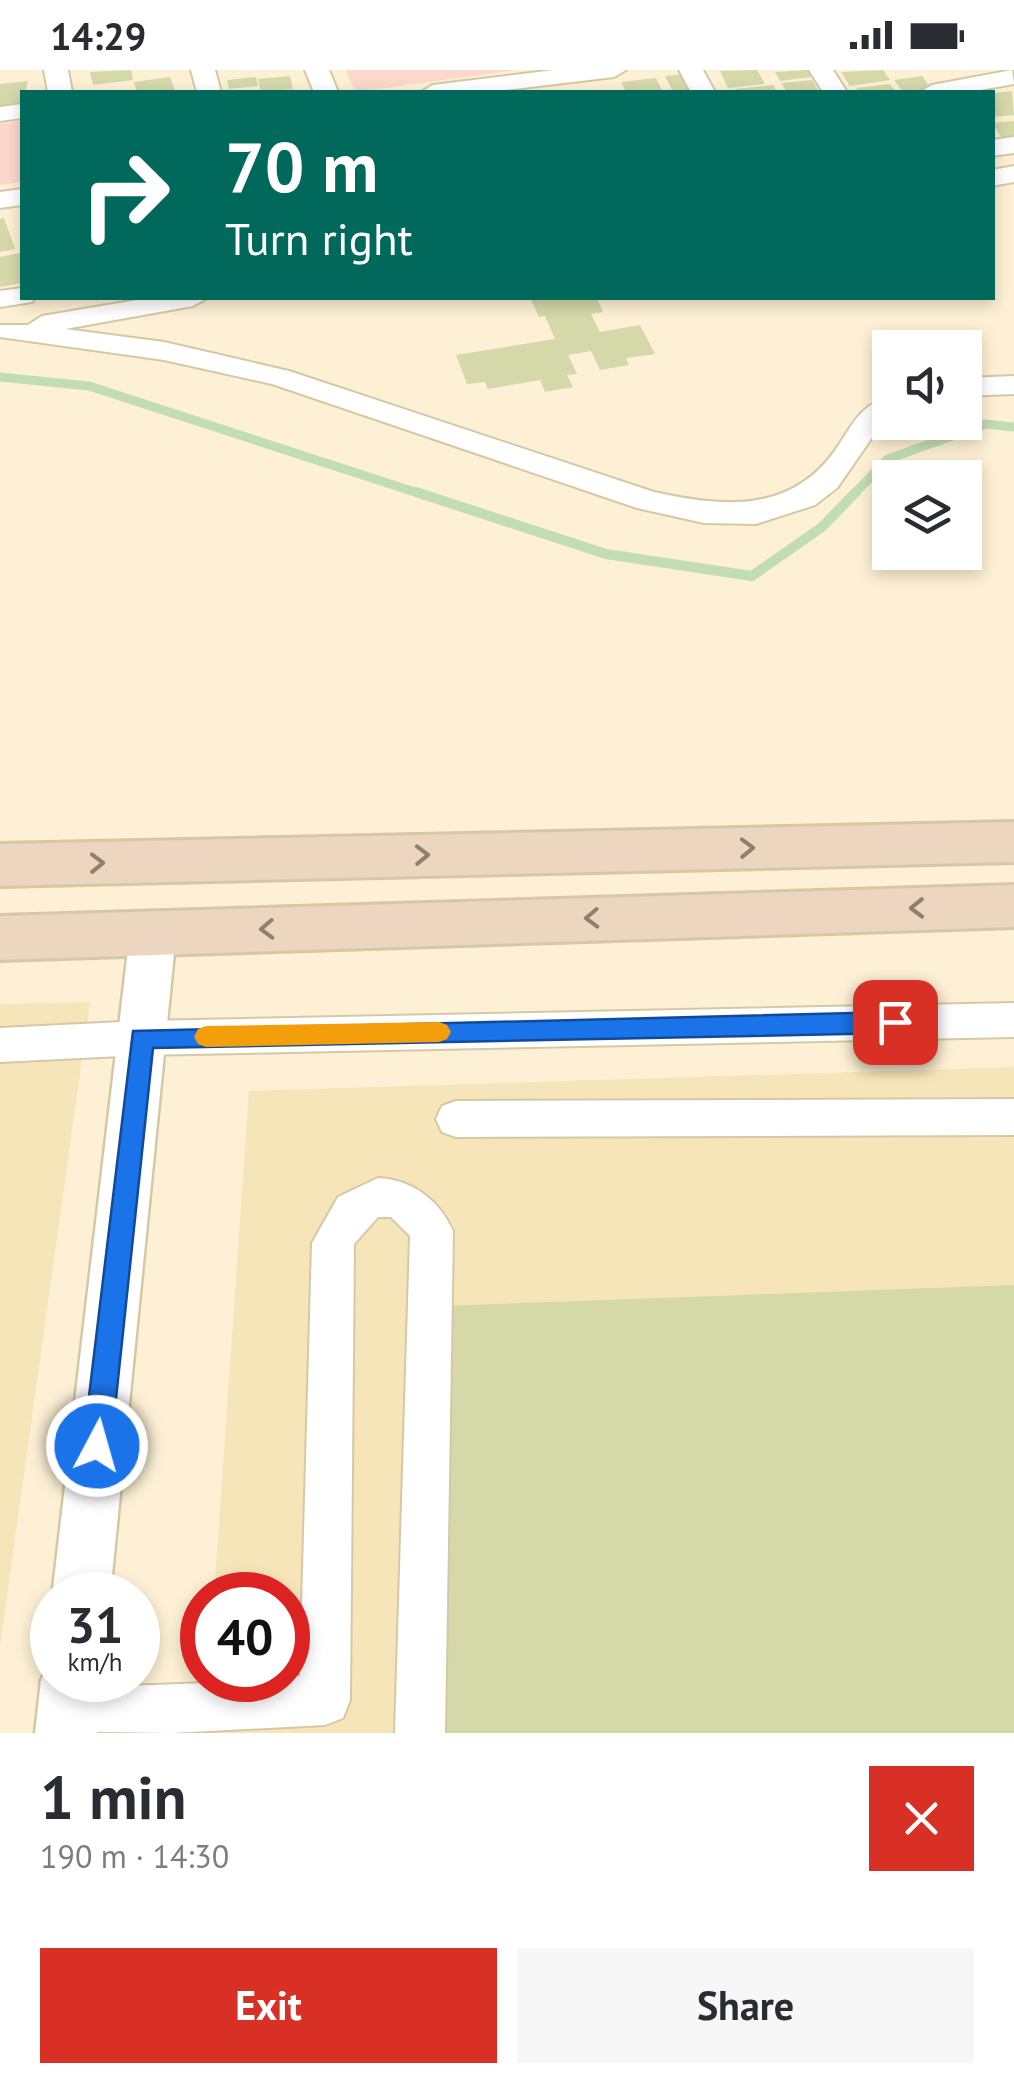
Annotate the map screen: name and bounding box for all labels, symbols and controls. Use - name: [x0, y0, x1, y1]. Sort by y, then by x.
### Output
- text: 14:29: [50, 11, 146, 60]
- text: 70 m: [225, 121, 378, 211]
- icon: right: [60, 130, 190, 260]
- text: Turn right: [225, 209, 413, 267]
- map controls: [872, 330, 982, 570]
- button: sound: [872, 330, 982, 440]
- button: layers: [872, 460, 982, 570]
- one-way arrow: [740, 837, 756, 858]
- one-way arrow: [415, 845, 431, 866]
- one-way arrow: [90, 852, 106, 873]
- one-way arrow: [908, 897, 924, 919]
- one-way arrow: [583, 907, 599, 928]
- one-way arrow: [258, 918, 274, 939]
- pin: [853, 980, 938, 1065]
- icon: arrive: [868, 995, 923, 1050]
- position arrow: [45, 1394, 149, 1498]
- speed limit sign: 40: [180, 1572, 310, 1702]
- text: 31: [67, 1592, 123, 1657]
- text: km/h: [68, 1646, 122, 1678]
- text: 1 min: [40, 1758, 186, 1836]
- button: close: [869, 1766, 974, 1871]
- text: 190 m · 14:30: [40, 1835, 229, 1877]
- button: Exit: [40, 1948, 497, 2063]
- button: Share: [517, 1948, 974, 2063]

